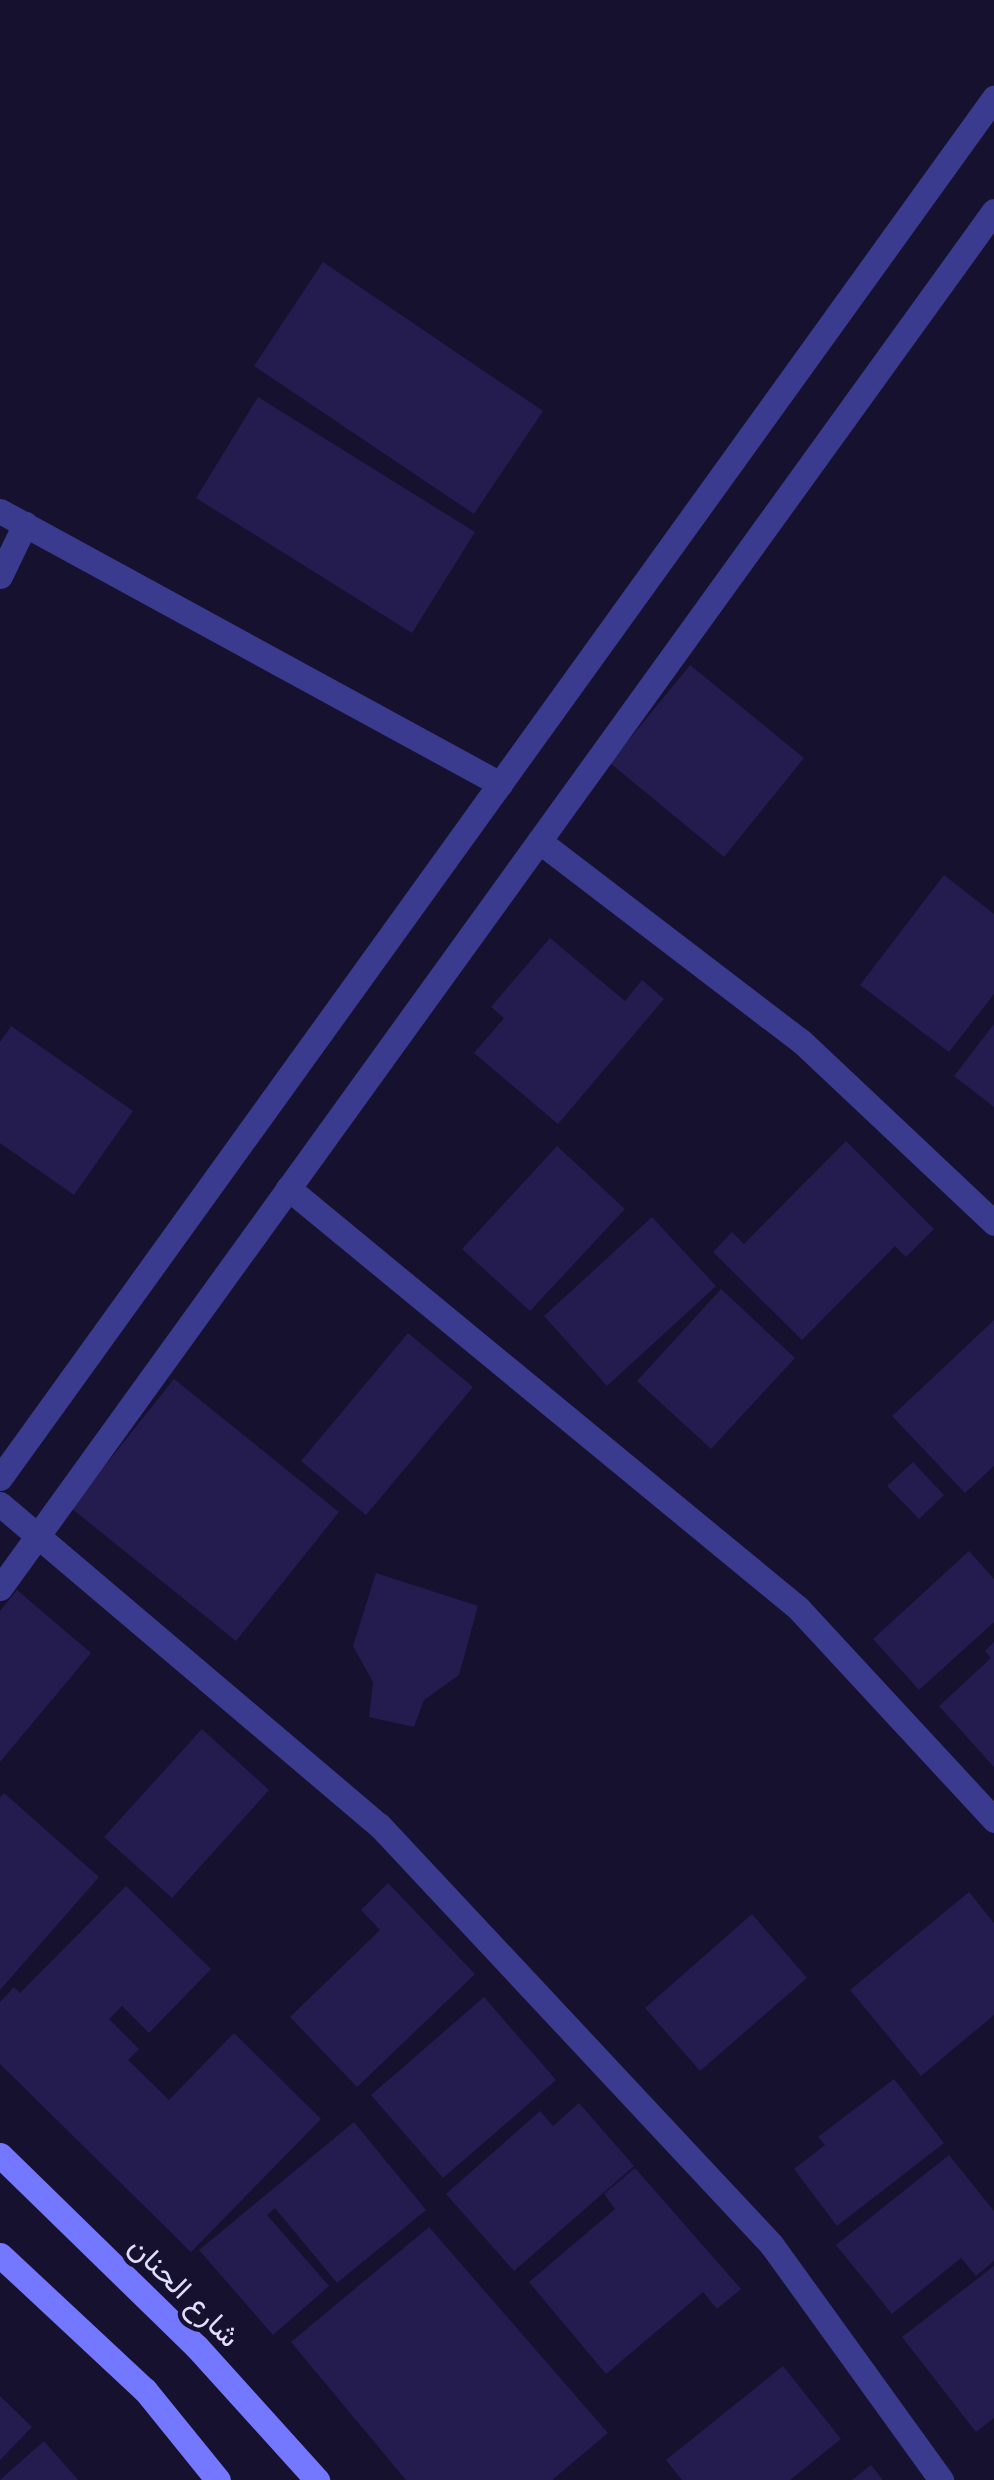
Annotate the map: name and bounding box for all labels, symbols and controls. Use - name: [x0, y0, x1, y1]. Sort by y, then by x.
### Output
- street label: شارع الحنان: [122, 2228, 248, 2354]

